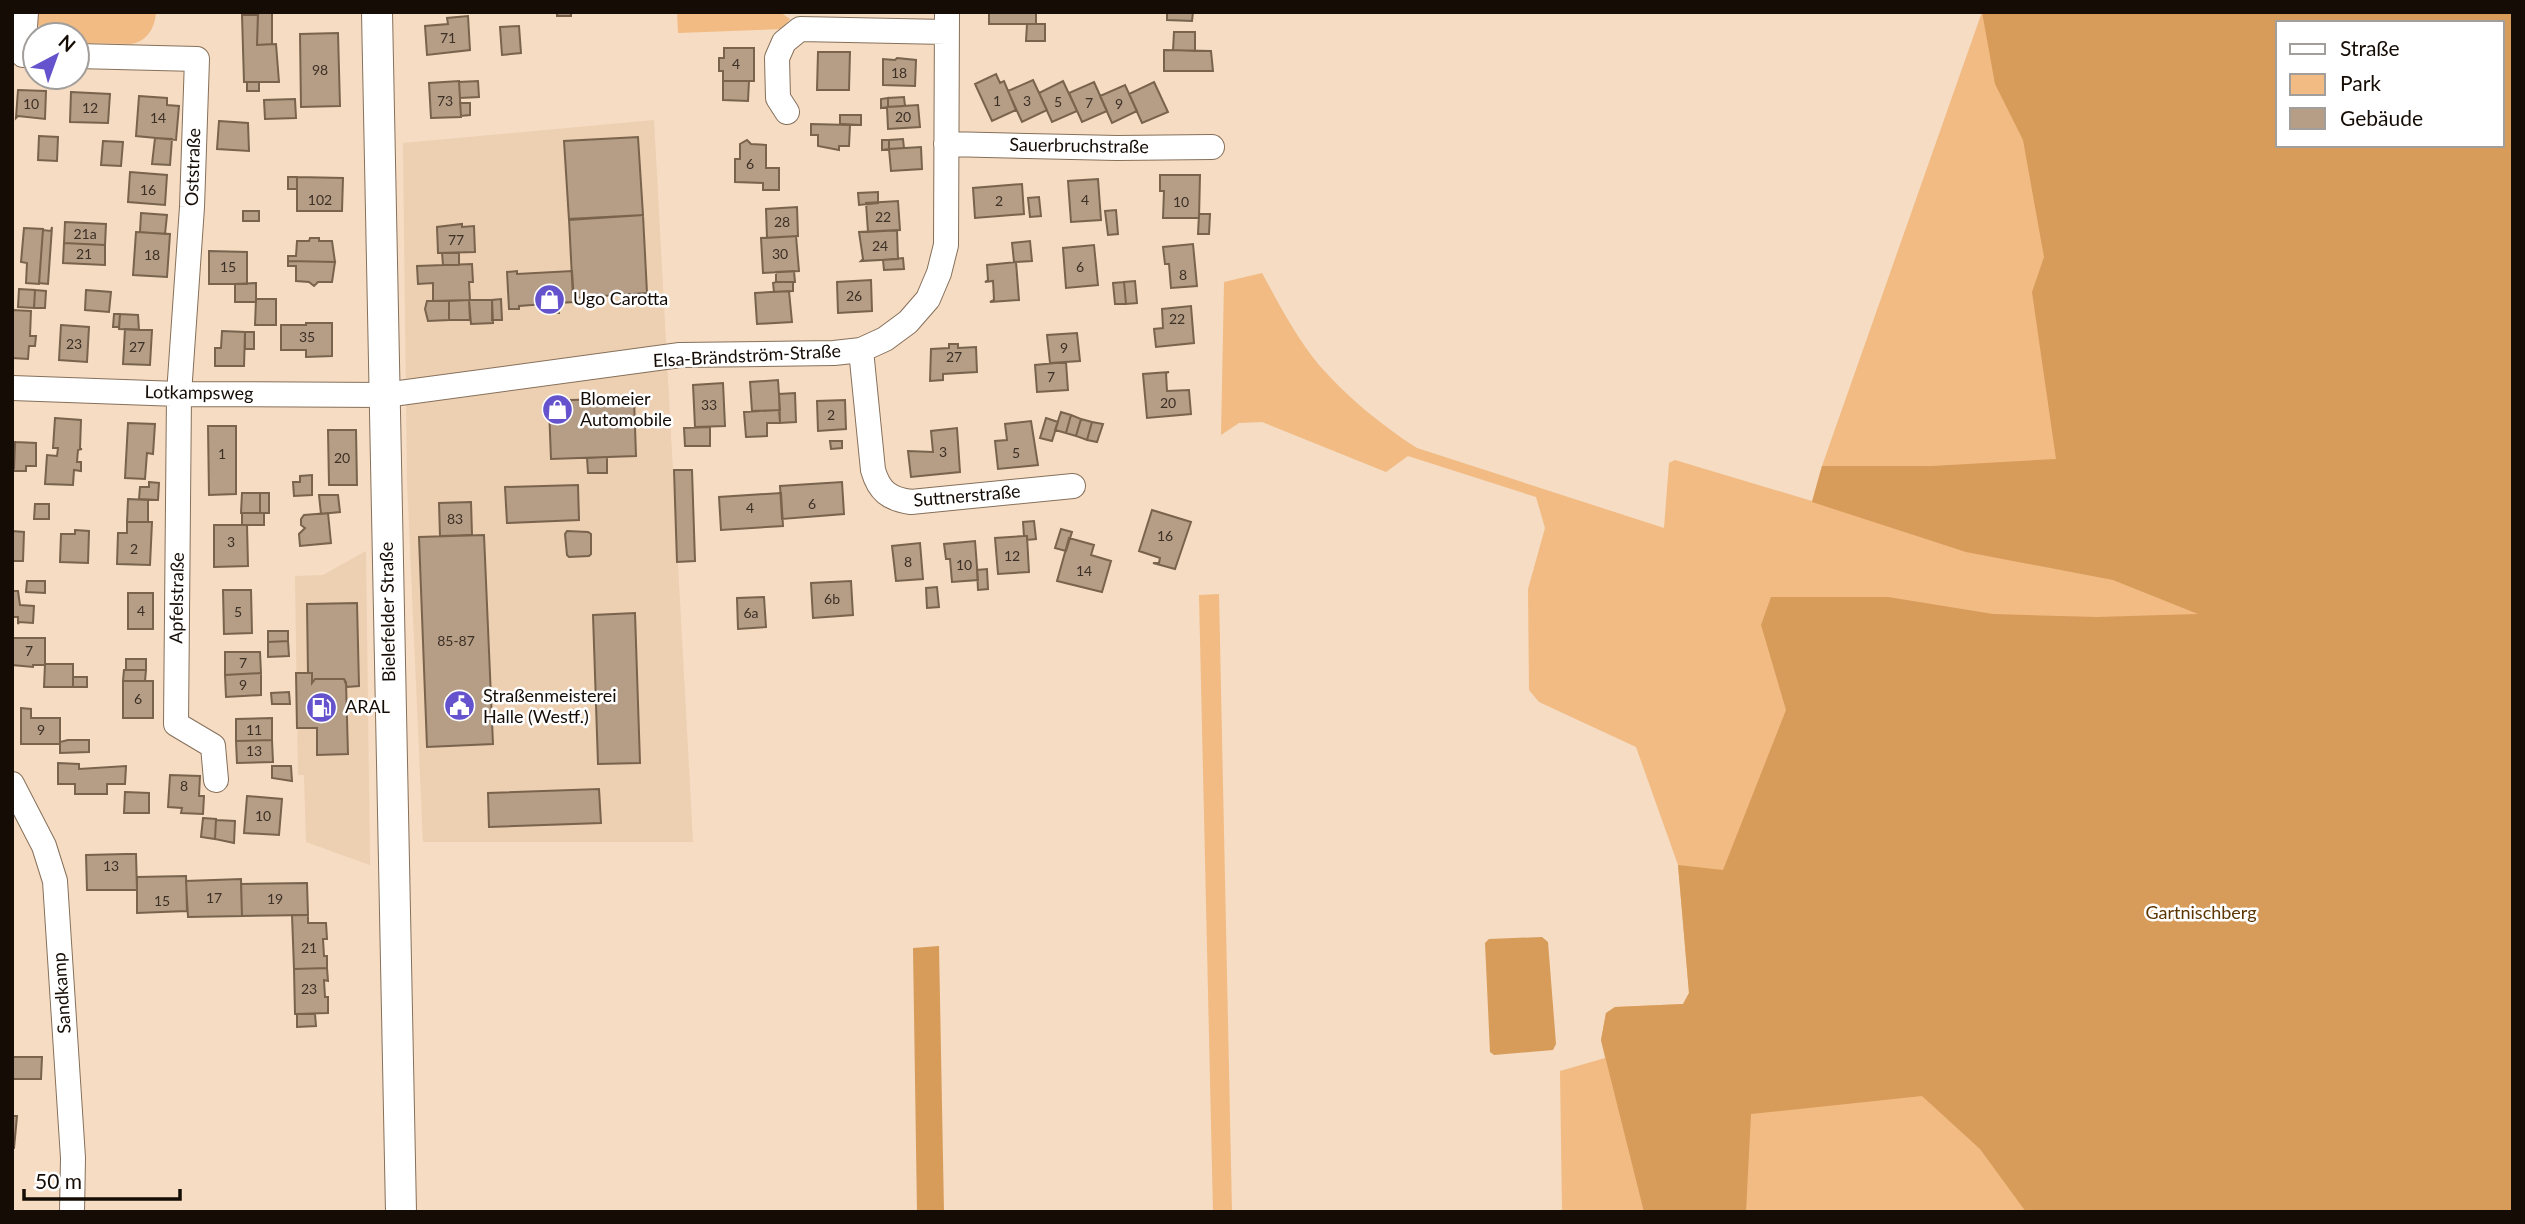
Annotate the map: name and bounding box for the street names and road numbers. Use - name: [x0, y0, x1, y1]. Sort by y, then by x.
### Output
- street label: Oststraße: [180, 128, 204, 206]
- street label: Sauerbruchstraße: [1009, 133, 1149, 157]
- street label: Elsa-Brändström-Straße: [652, 339, 841, 371]
- street label: Lotkampsweg: [144, 380, 254, 404]
- street label: Suttnerstraße: [912, 479, 1021, 511]
- street label: Bielefelder Straße: [375, 542, 399, 682]
- street label: Apfelstraße: [164, 552, 188, 644]
- street label: Sandkamp: [47, 952, 75, 1035]

